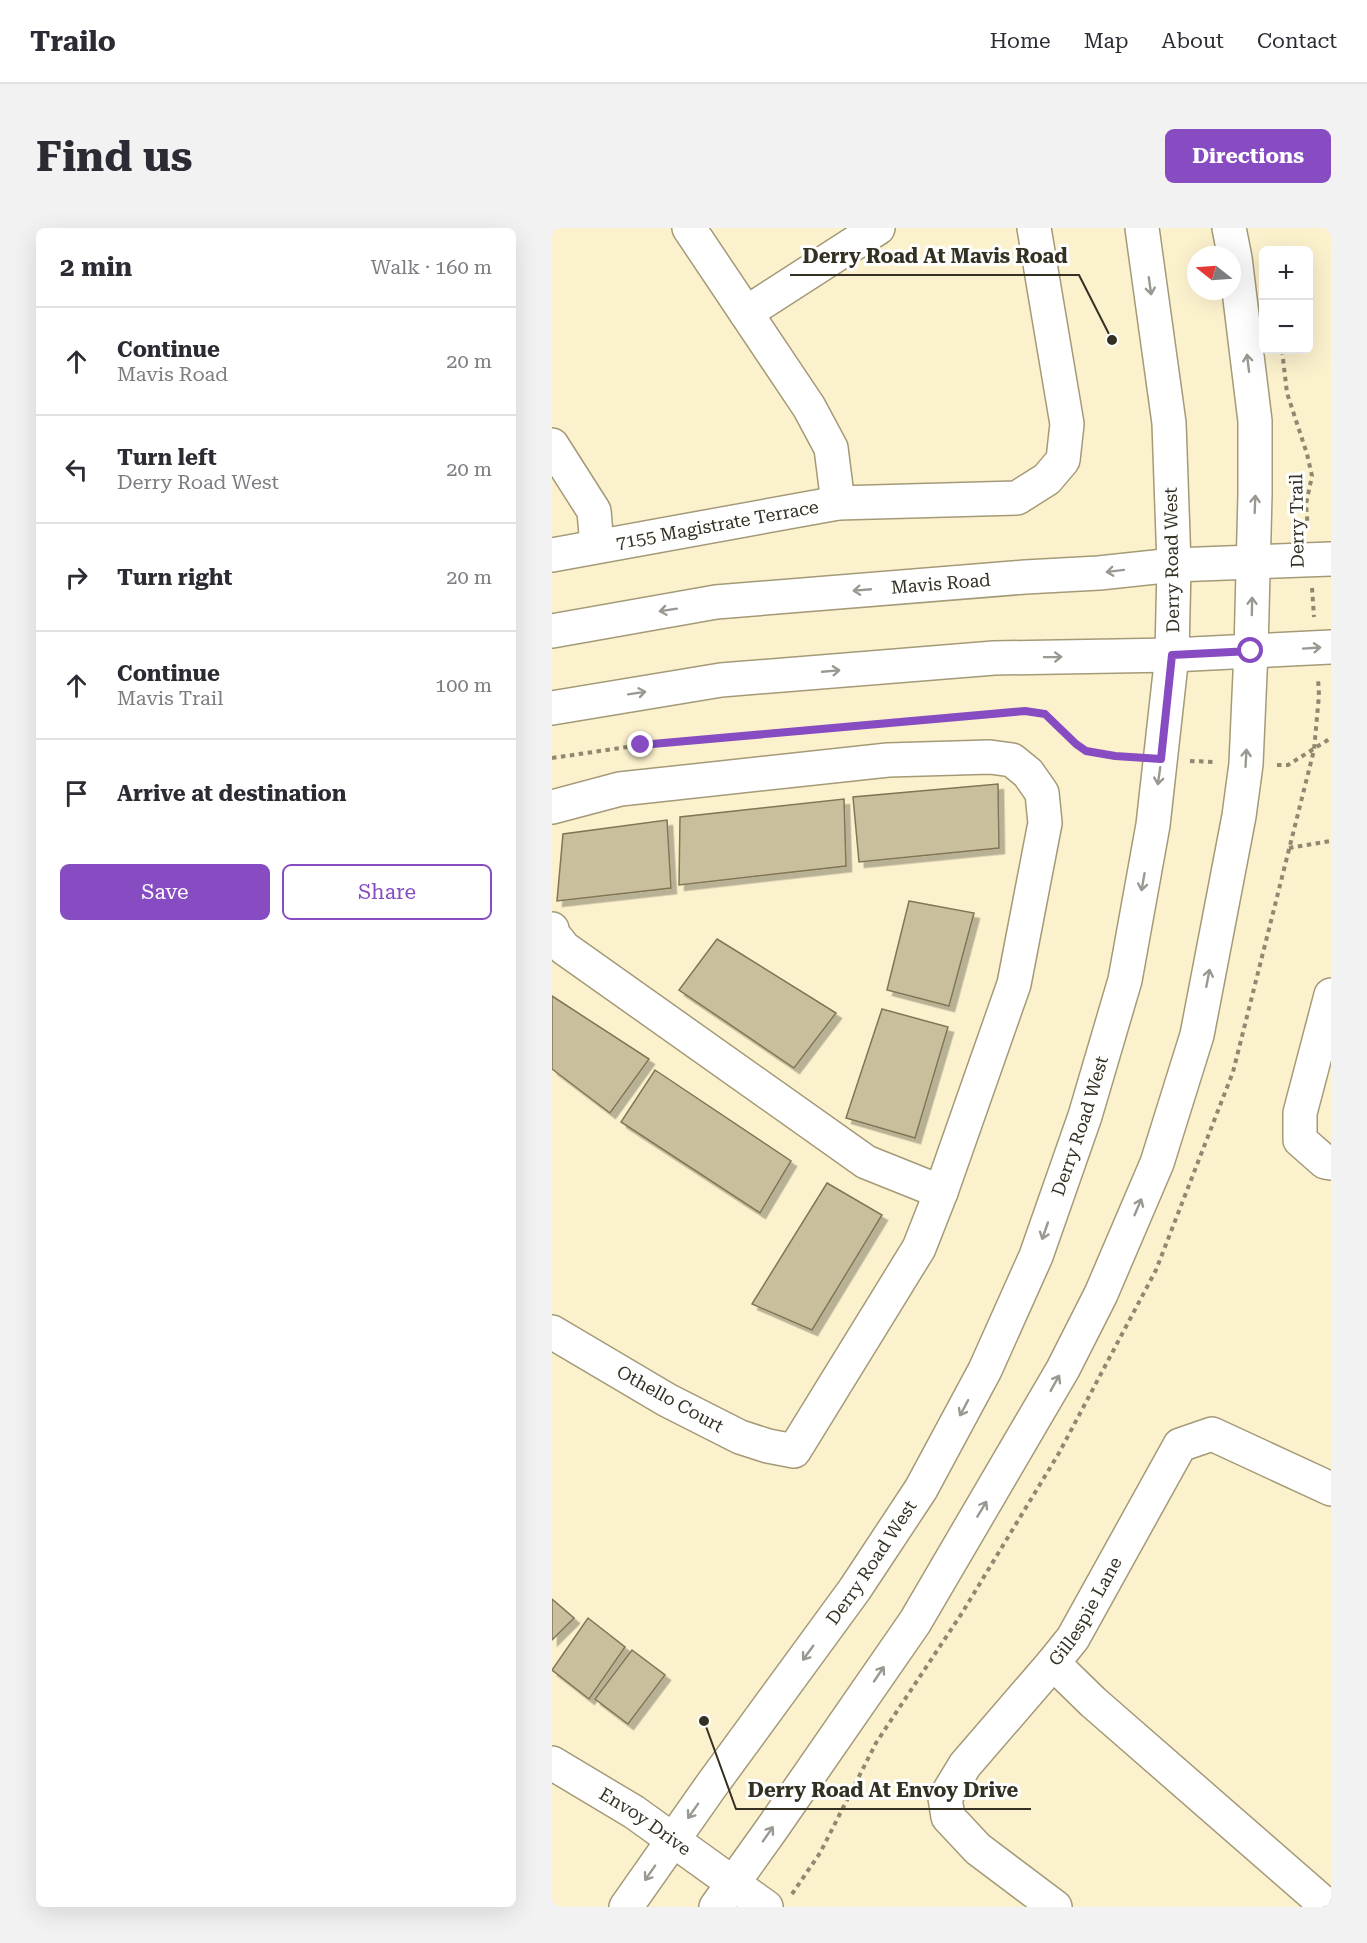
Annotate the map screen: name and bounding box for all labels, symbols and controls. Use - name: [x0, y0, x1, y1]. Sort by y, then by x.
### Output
- text: Trailo: [30, 25, 116, 58]
- text: Home: [990, 29, 1051, 53]
- text: Map: [1084, 29, 1129, 53]
- text: About: [1162, 29, 1224, 53]
- text: Contact: [1257, 29, 1337, 53]
- button: Directions: [1165, 129, 1331, 183]
- text: Find us: [36, 132, 193, 181]
- callout: Derry Road At Mavis Road: [790, 237, 1079, 275]
- text: Derry Road At Mavis Road: [803, 244, 1068, 268]
- north arrow: [1187, 246, 1241, 300]
- map controls: [1259, 246, 1313, 354]
- button: +: [1259, 246, 1313, 300]
- text: 2 min: [60, 252, 132, 282]
- text: Walk · 160 m: [371, 255, 492, 279]
- one-way arrow: [1144, 276, 1155, 295]
- button: −: [1259, 300, 1313, 354]
- text: Continue: [117, 337, 220, 362]
- icon: ahead: [60, 345, 93, 378]
- text: 20 m: [446, 349, 492, 373]
- one-way arrow: [1242, 354, 1253, 374]
- text: Mavis Road: [117, 362, 228, 386]
- text: Turn left: [117, 445, 217, 470]
- icon: left: [60, 453, 93, 486]
- text: 20 m: [446, 457, 492, 481]
- text: Derry Road West: [117, 470, 279, 494]
- street label: Derry Trail: [1285, 473, 1308, 568]
- street label: Derry Road West: [1160, 487, 1183, 633]
- one-way arrow: [1249, 494, 1260, 514]
- street label: 7155 Magistrate Terrace: [614, 496, 820, 553]
- icon: right: [60, 561, 93, 594]
- text: Turn right: [117, 565, 232, 590]
- text: 20 m: [446, 565, 492, 589]
- one-way arrow: [1106, 566, 1126, 577]
- street label: Mavis Road: [890, 569, 992, 598]
- one-way arrow: [853, 585, 873, 596]
- one-way arrow: [1246, 597, 1257, 617]
- one-way arrow: [659, 605, 679, 616]
- route start: [1237, 637, 1263, 663]
- one-way arrow: [1301, 643, 1321, 654]
- one-way arrow: [1042, 651, 1062, 663]
- text: Continue: [117, 661, 220, 686]
- one-way arrow: [821, 665, 841, 676]
- icon: ahead: [60, 669, 93, 702]
- text: 100 m: [435, 673, 492, 697]
- text: Mavis Trail: [117, 686, 223, 710]
- one-way arrow: [627, 687, 647, 698]
- route end: [627, 731, 653, 757]
- one-way arrow: [1241, 749, 1252, 769]
- one-way arrow: [1154, 766, 1165, 785]
- icon: arrive: [60, 777, 93, 810]
- text: Arrive at destination: [117, 781, 346, 806]
- button: Save: [60, 864, 270, 920]
- button: Share: [282, 864, 492, 920]
- one-way arrow: [1137, 872, 1148, 892]
- one-way arrow: [1203, 969, 1214, 988]
- street label: Derry Road West: [1047, 1053, 1112, 1199]
- one-way arrow: [1133, 1198, 1144, 1217]
- one-way arrow: [1038, 1221, 1049, 1240]
- street label: Othello Court: [613, 1361, 728, 1437]
- one-way arrow: [1049, 1375, 1061, 1392]
- one-way arrow: [958, 1399, 969, 1417]
- street label: Derry Road West: [821, 1496, 921, 1629]
- one-way arrow: [977, 1501, 989, 1518]
- street label: Gillespie Lane: [1044, 1553, 1126, 1670]
- one-way arrow: [802, 1645, 814, 1661]
- one-way arrow: [873, 1667, 885, 1683]
- callout: Derry Road At Envoy Drive: [736, 1771, 1031, 1809]
- text: Derry Road At Envoy Drive: [748, 1778, 1018, 1802]
- street label: Envoy Drive: [596, 1783, 695, 1860]
- one-way arrow: [687, 1802, 699, 1818]
- one-way arrow: [762, 1827, 774, 1843]
- one-way arrow: [644, 1864, 656, 1881]

